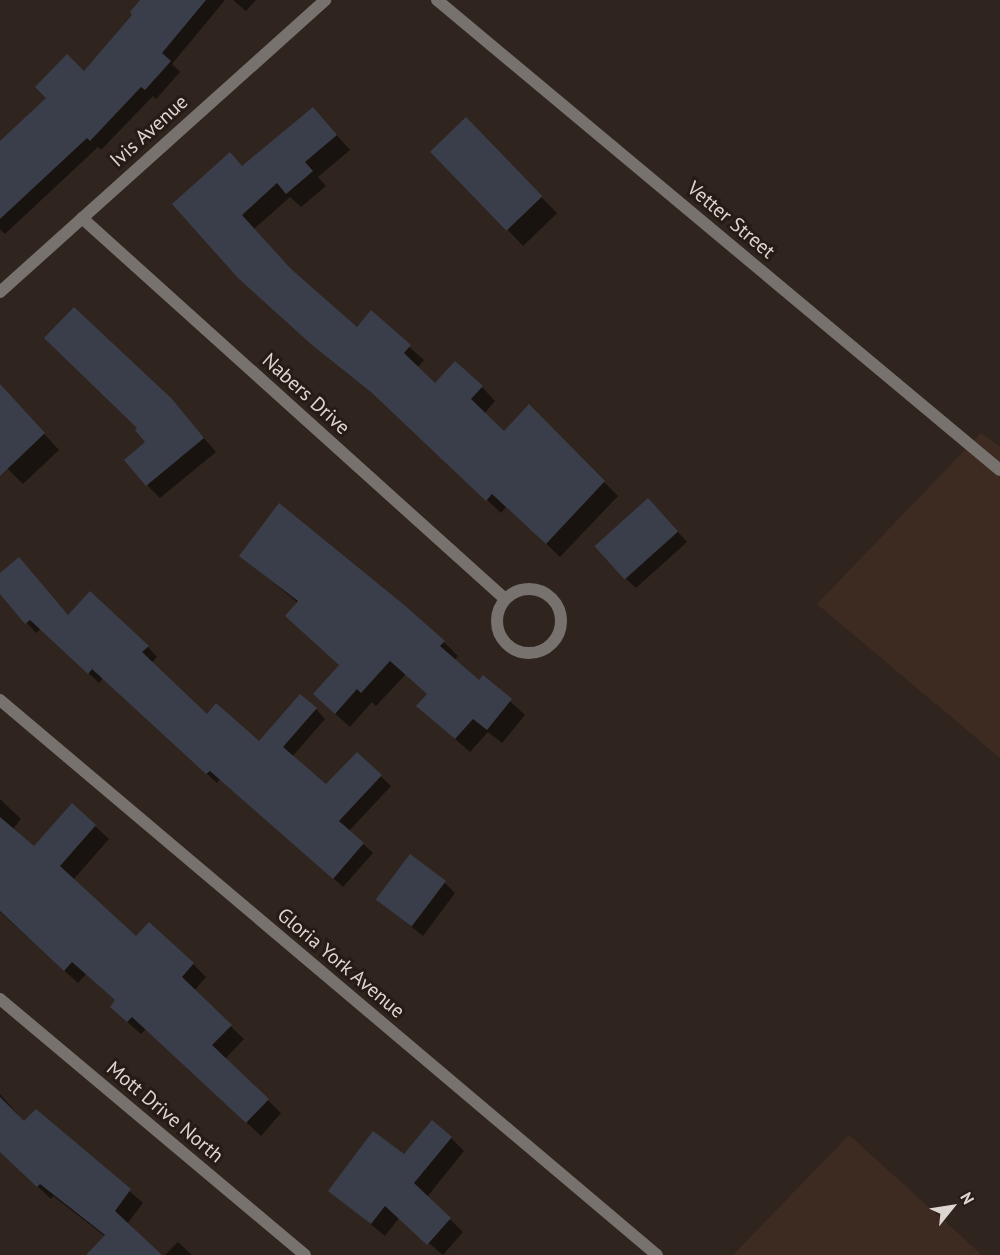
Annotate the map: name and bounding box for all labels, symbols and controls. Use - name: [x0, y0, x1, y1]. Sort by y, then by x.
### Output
- street label: Ivis Avenue: [105, 90, 193, 172]
- street label: Vetter Street: [682, 176, 780, 264]
- street label: Nabers Drive: [257, 348, 355, 440]
- street label: Gloria York Avenue: [272, 902, 410, 1024]
- street label: Mott Drive North: [102, 1056, 228, 1168]
- north arrow: [922, 1177, 982, 1237]
- text: N: [956, 1188, 979, 1208]

